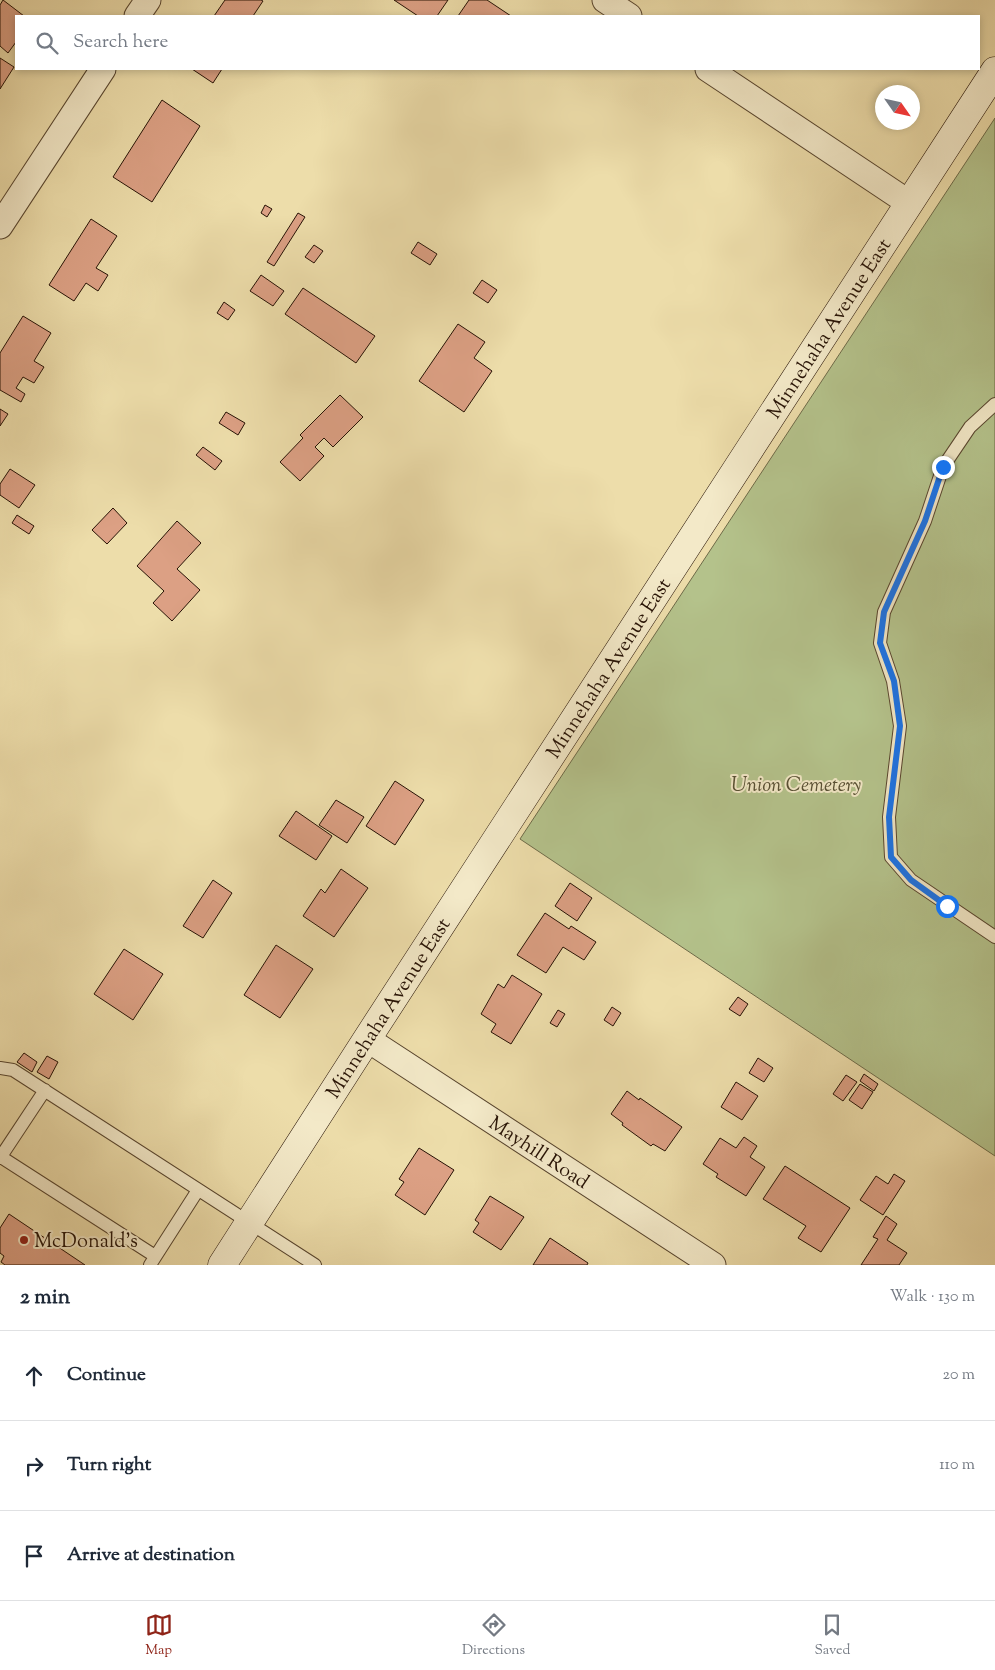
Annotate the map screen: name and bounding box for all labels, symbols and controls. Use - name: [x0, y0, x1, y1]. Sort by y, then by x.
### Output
- search box: [15, 15, 980, 70]
- icon: search: [33, 29, 61, 57]
- text: Search here: [73, 29, 168, 56]
- north arrow: [875, 85, 920, 130]
- street label: Minnehaha Avenue East: [761, 233, 900, 425]
- route end: [932, 456, 955, 479]
- street label: Minnehaha Avenue East: [541, 573, 679, 765]
- park label: Union Cemetery: [731, 772, 861, 801]
- route start: [936, 895, 959, 918]
- street label: Minnehaha Avenue East: [320, 913, 459, 1105]
- street label: Mayhill Road: [482, 1110, 594, 1197]
- place label: McDonald's: [34, 1228, 138, 1257]
- marker: McDonald's: [18, 1234, 30, 1246]
- text: 2 min: [20, 1283, 70, 1313]
- text: Walk · 130 m: [890, 1286, 975, 1309]
- icon: ahead: [20, 1362, 48, 1390]
- text: Continue: [67, 1362, 146, 1389]
- text: 20 m: [942, 1364, 975, 1387]
- icon: right: [20, 1452, 48, 1480]
- text: Turn right: [67, 1452, 151, 1479]
- text: 110 m: [939, 1454, 975, 1477]
- icon: arrive: [20, 1542, 48, 1570]
- text: Arrive at destination: [67, 1542, 235, 1569]
- tab: Map: [145, 1611, 173, 1661]
- tab: Directions: [462, 1611, 525, 1661]
- tab: Saved: [814, 1611, 850, 1661]

